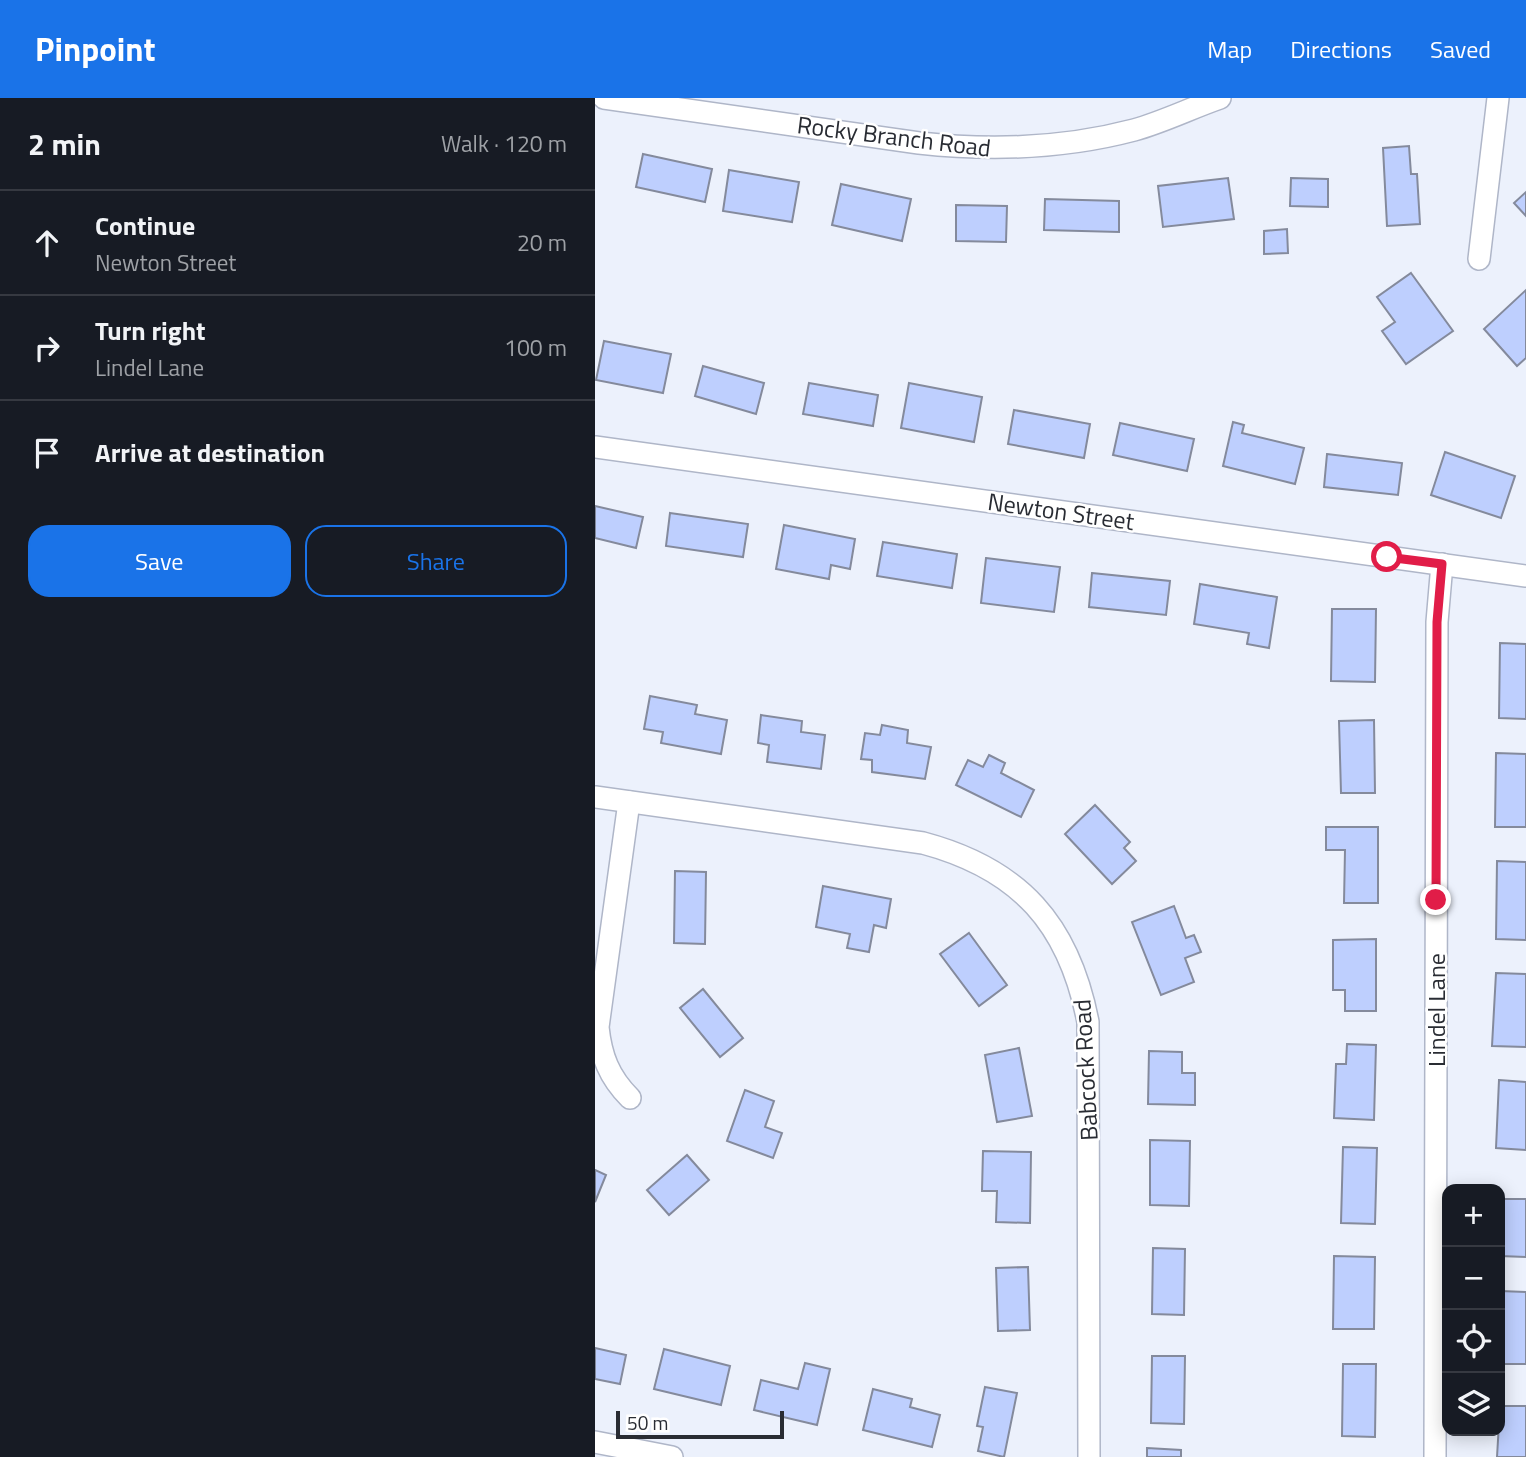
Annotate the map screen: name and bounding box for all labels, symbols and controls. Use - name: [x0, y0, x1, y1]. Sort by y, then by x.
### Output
- text: Pinpoint: [35, 24, 155, 74]
- text: Map: [1207, 31, 1252, 67]
- text: Directions: [1290, 31, 1392, 67]
- text: Saved: [1430, 31, 1491, 67]
- street label: Rocky Branch Road: [795, 106, 993, 166]
- text: 2 min: [28, 121, 101, 167]
- text: Walk · 120 m: [441, 126, 567, 161]
- text: Continue: [95, 206, 195, 245]
- icon: ahead: [28, 224, 66, 262]
- text: 20 m: [517, 225, 567, 260]
- text: Newton Street: [95, 245, 236, 280]
- text: Turn right: [95, 311, 206, 350]
- icon: right: [28, 329, 66, 367]
- text: 100 m: [504, 330, 567, 365]
- text: Lindel Lane: [95, 350, 204, 385]
- text: Arrive at destination: [95, 433, 325, 472]
- icon: arrive: [28, 434, 66, 472]
- street label: Newton Street: [985, 483, 1137, 539]
- button: Save: [28, 525, 291, 597]
- button: Share: [305, 525, 567, 597]
- route start: [1371, 541, 1402, 572]
- route end: [1420, 884, 1451, 915]
- street label: Lindel Lane: [1418, 953, 1454, 1067]
- street label: Babcock Road: [1063, 998, 1107, 1142]
- map controls: [1442, 1184, 1505, 1436]
- button: +: [1442, 1184, 1505, 1247]
- button: −: [1442, 1247, 1505, 1310]
- button: locate: [1442, 1310, 1505, 1373]
- button: layers: [1442, 1373, 1505, 1436]
- scale bar: [616, 1408, 784, 1440]
- text: 50 m: [627, 1408, 668, 1437]

